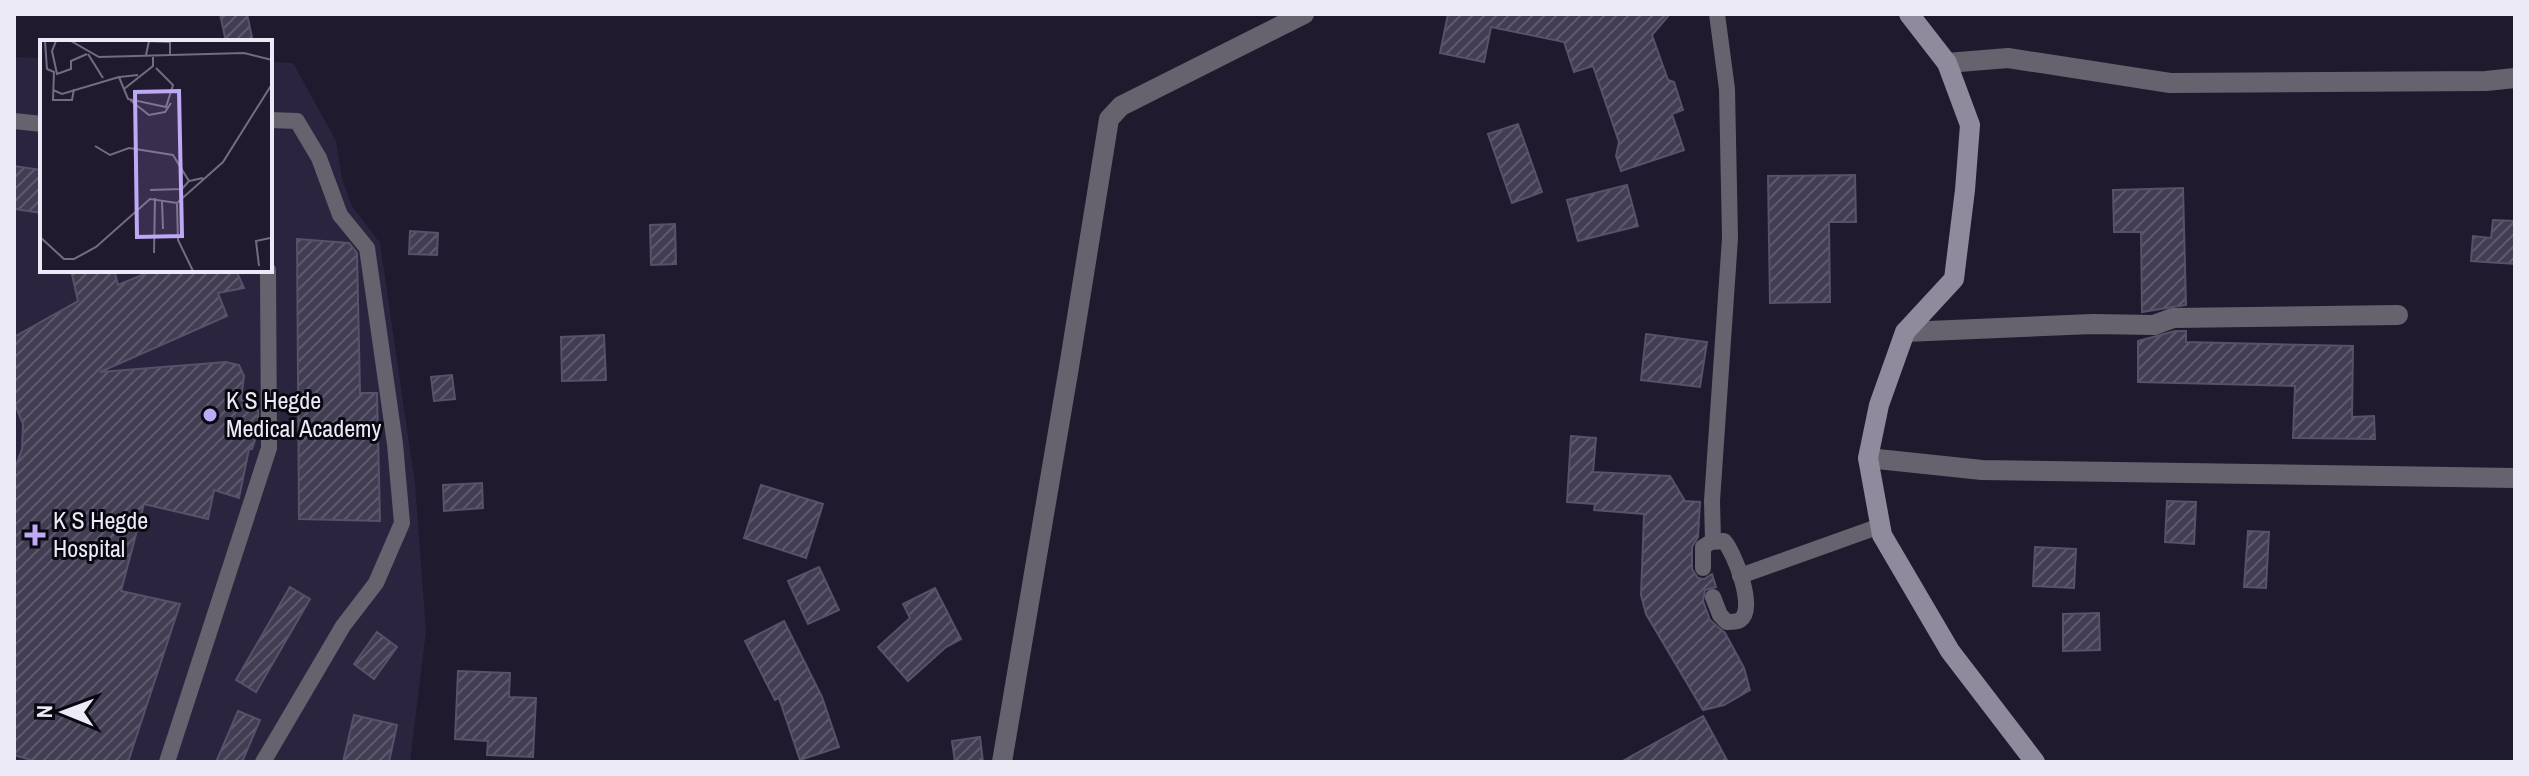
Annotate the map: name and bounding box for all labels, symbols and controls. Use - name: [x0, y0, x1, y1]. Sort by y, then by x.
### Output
- inset map: [40, 40, 272, 272]
- place label: K S Hegde Medical Academy: [226, 384, 381, 444]
- marker: K S Hegde Medical Academy: [201, 406, 219, 424]
- place label: K S Hegde Hospital: [53, 504, 148, 564]
- marker: K S Hegde Hospital: [24, 524, 46, 546]
- north arrow: [24, 672, 104, 752]
- text: N: [29, 705, 59, 718]

